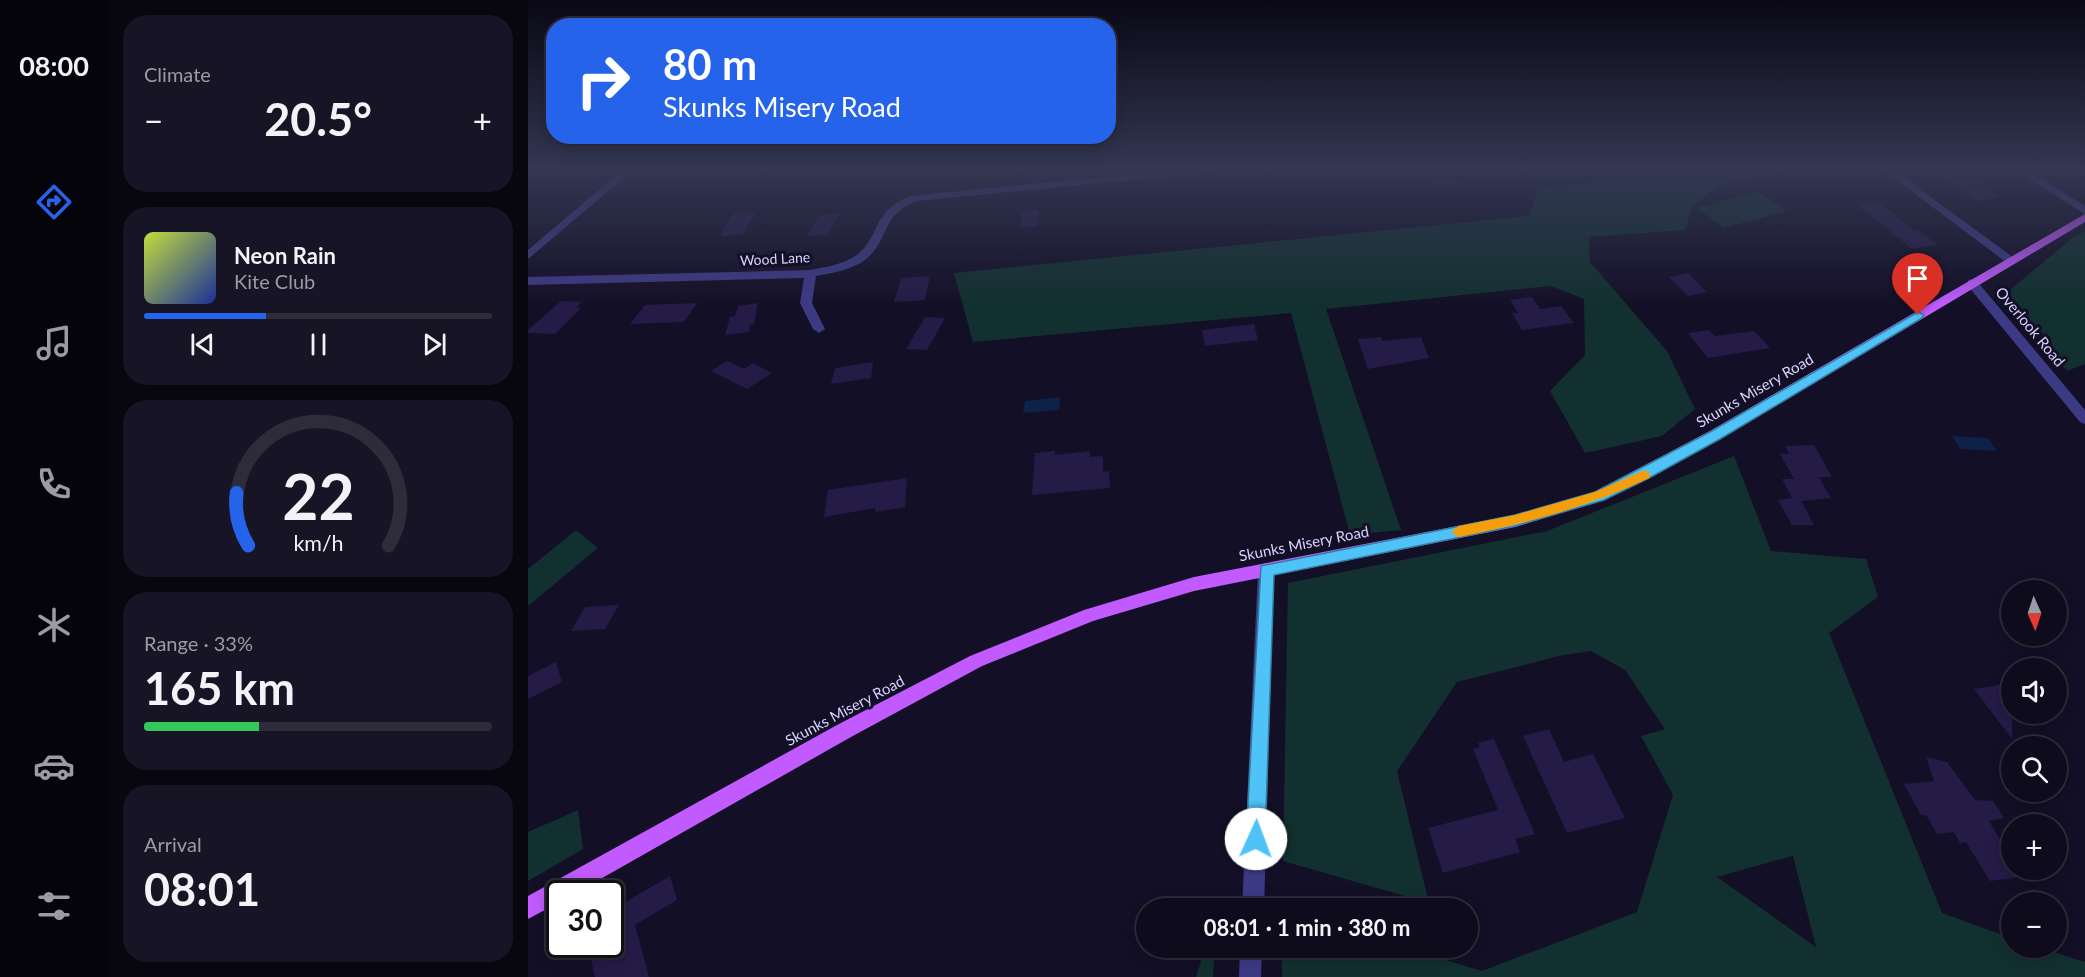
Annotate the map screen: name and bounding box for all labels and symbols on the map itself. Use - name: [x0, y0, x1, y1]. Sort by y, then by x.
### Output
- street label: Wood Lane: [739, 248, 811, 269]
- pin: [1892, 253, 1943, 315]
- street label: Overlook Road: [1992, 283, 2069, 370]
- street label: Skunks Misery Road: [1693, 349, 1816, 431]
- street label: Skunks Misery Road: [1237, 522, 1370, 564]
- north arrow: [2001, 580, 2067, 646]
- street label: Skunks Misery Road: [782, 671, 907, 749]
- position arrow: [1224, 807, 1288, 871]
- speed limit sign: 30: [546, 880, 624, 958]

